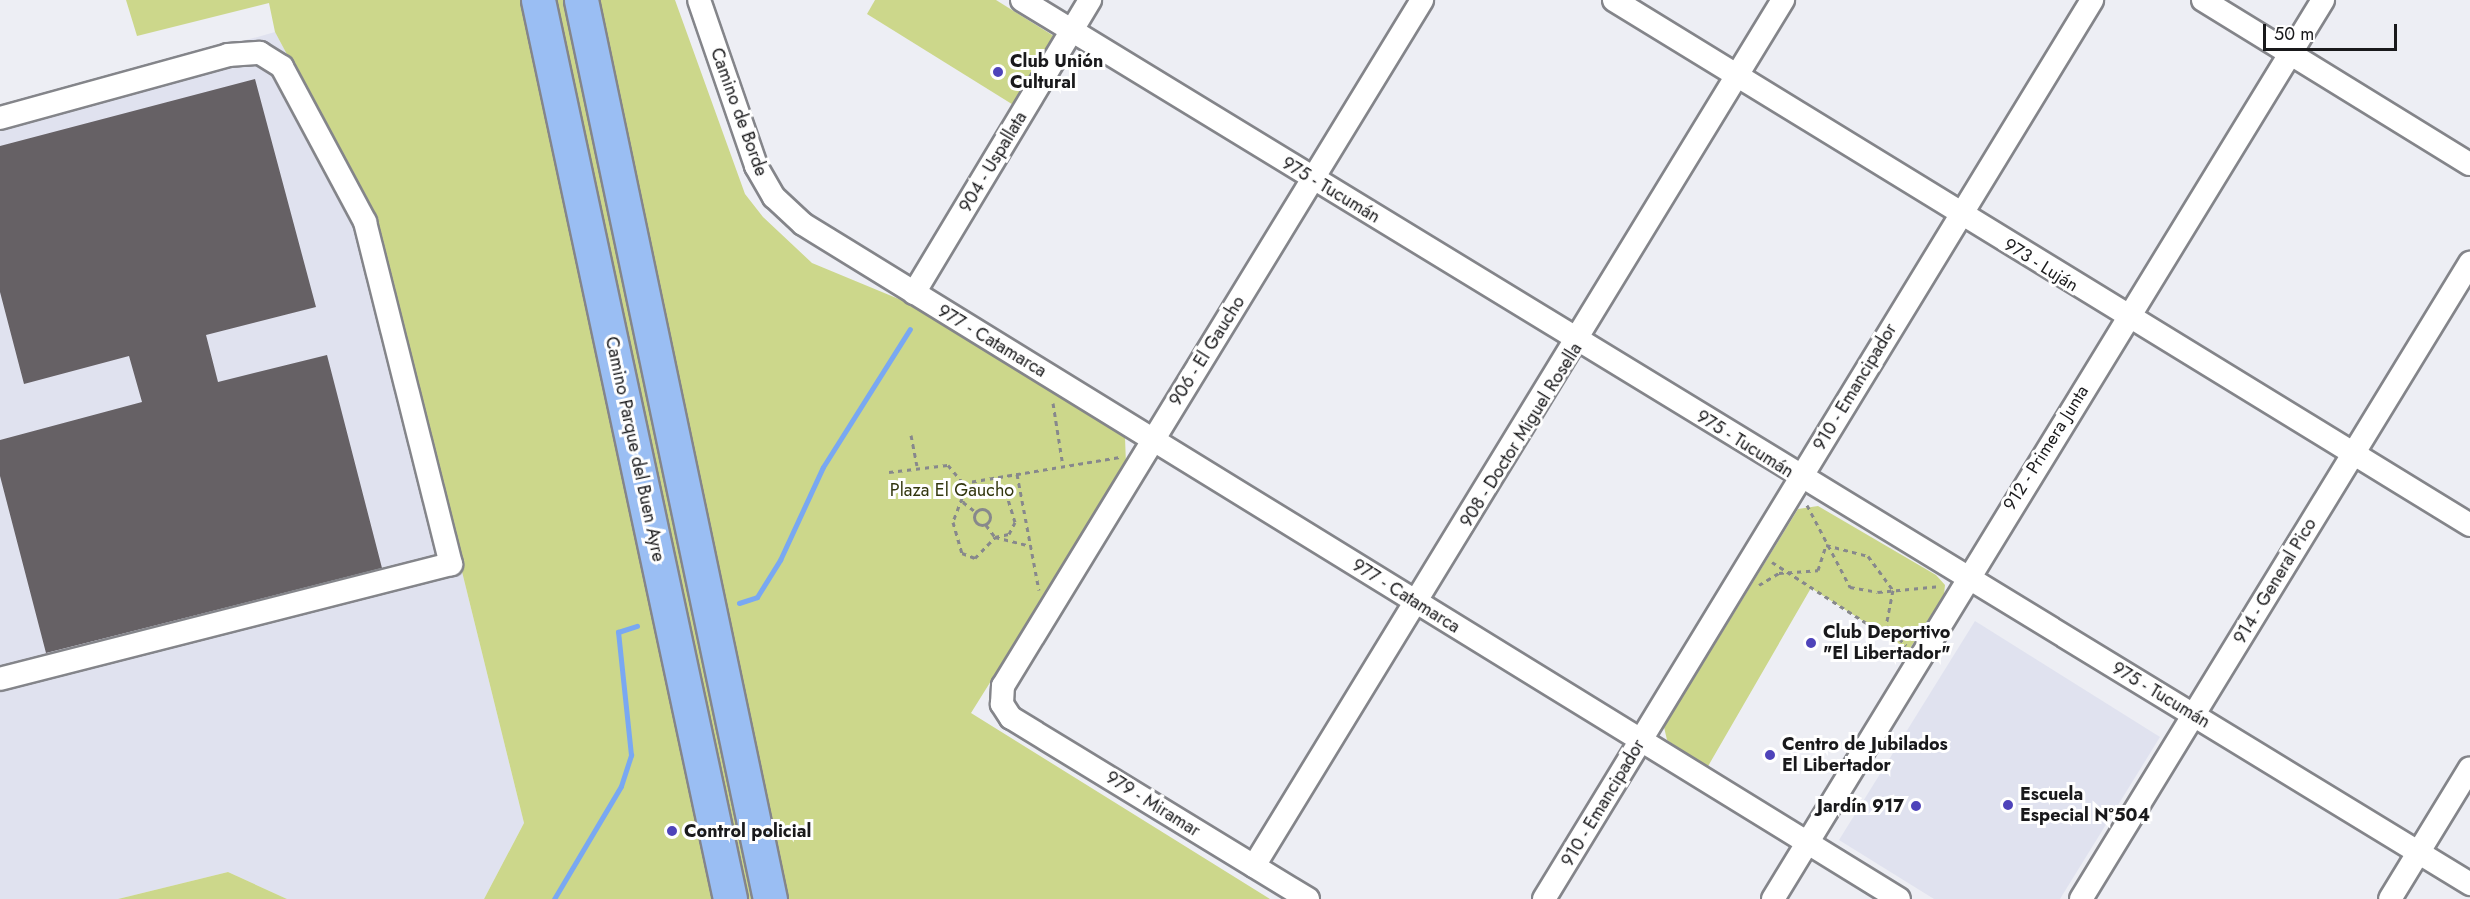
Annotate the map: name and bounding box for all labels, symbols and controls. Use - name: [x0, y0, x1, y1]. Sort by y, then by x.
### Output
- scale bar: [2266, 12, 2400, 50]
- text: 50 m: [2274, 21, 2314, 47]
- street label: Camino de Borde: [706, 45, 772, 179]
- place label: Club Unión Cultural: [1010, 51, 1103, 94]
- marker: Club Unión Cultural: [991, 65, 1005, 79]
- street label: 904 - Uspallata: [954, 108, 1032, 216]
- street label: 975 - Tucumán: [1278, 152, 1384, 228]
- street label: 973 - Luján: [2000, 234, 2082, 296]
- street label: 906 - El Gaucho: [1165, 292, 1249, 410]
- street label: 977 - Catamarca: [934, 300, 1050, 382]
- street label: 910 - Emancipador: [1809, 320, 1901, 454]
- street label: Camino Parque del Buen Ayre: [601, 335, 669, 563]
- street label: 908 - Doctor Miguel Rosella: [1455, 339, 1587, 531]
- street label: 912 - Primera Junta: [1999, 381, 2093, 515]
- street label: 975 - Tucumán: [1692, 406, 1798, 482]
- park label: Plaza El Gaucho: [890, 479, 1014, 501]
- street label: 914 - General Pico: [2229, 514, 2321, 648]
- street label: 977 - Catamarca: [1348, 554, 1464, 638]
- place label: Club Deportivo "El Libertador": [1823, 622, 1951, 664]
- marker: Club Deportivo "El Libertador": [1804, 636, 1818, 650]
- street label: 975 - Tucumán: [2108, 657, 2214, 733]
- place label: Centro de Jubilados El Libertador: [1782, 734, 1948, 777]
- street label: 910 - Emancipador: [1557, 736, 1649, 870]
- marker: Centro de Jubilados El Libertador: [1763, 748, 1777, 762]
- street label: 979 - Miramar: [1102, 766, 1204, 842]
- place label: Escuela Especial N°504: [2020, 784, 2150, 826]
- place label: Jardín 917: [1817, 795, 1904, 817]
- marker: Escuela Especial N°504: [2001, 798, 2015, 812]
- marker: Jardín 917: [1909, 799, 1923, 813]
- place label: Control policial: [684, 820, 811, 842]
- marker: Control policial: [665, 824, 679, 838]

